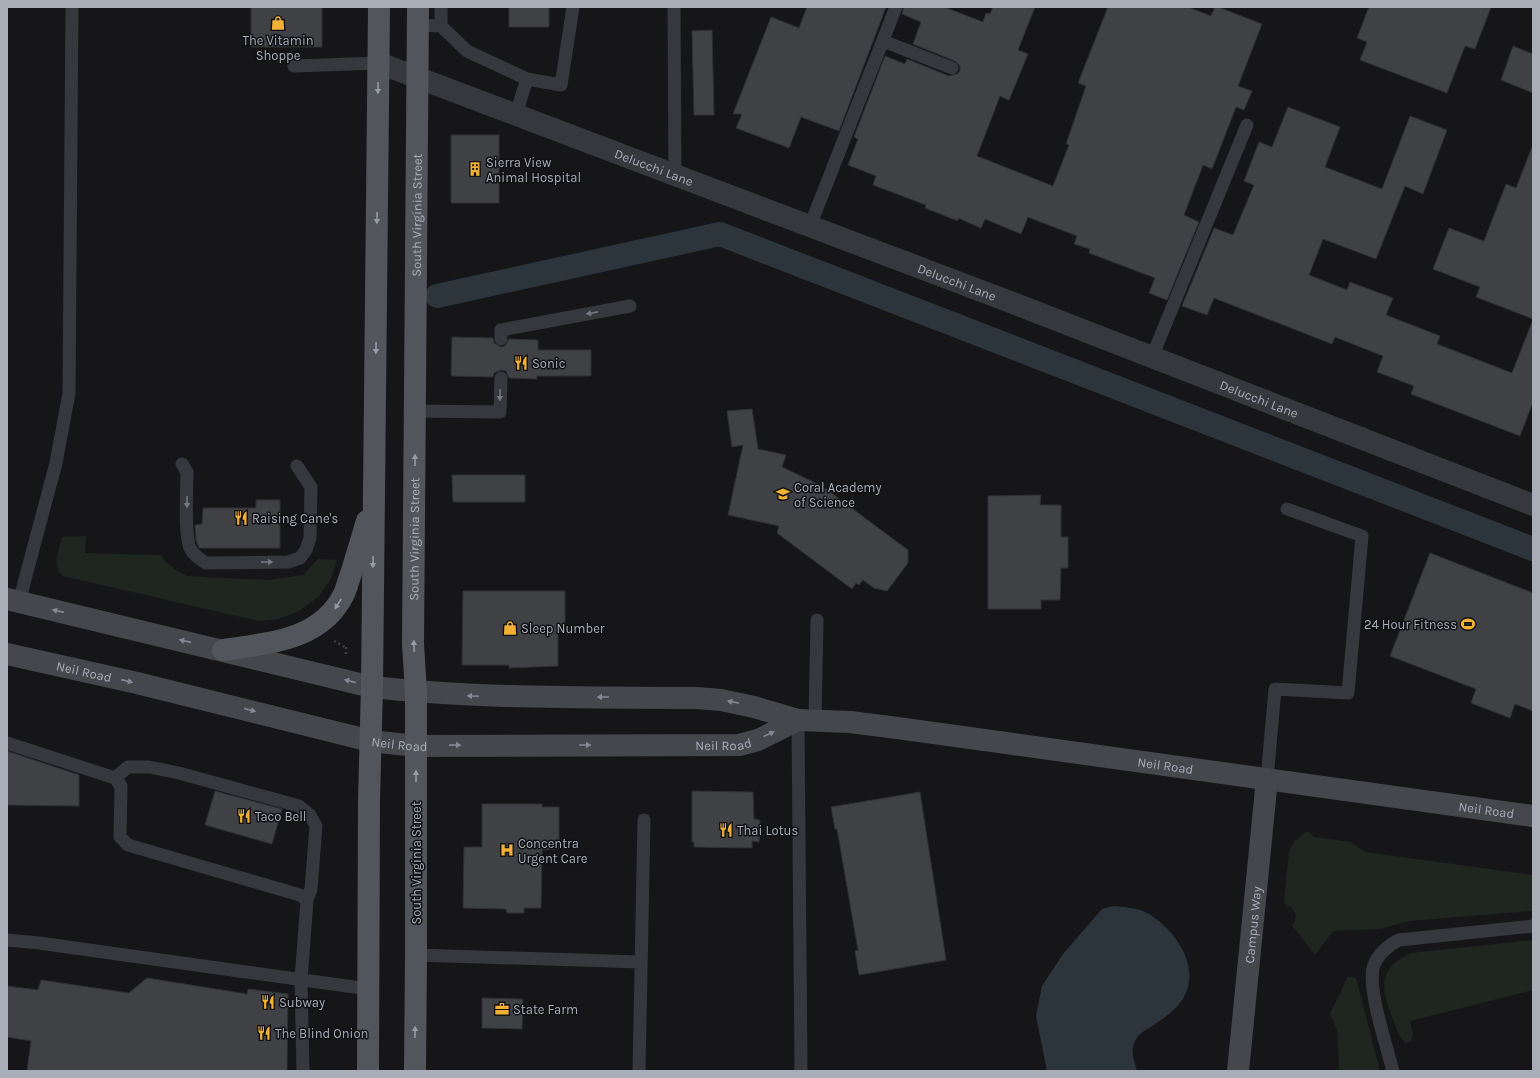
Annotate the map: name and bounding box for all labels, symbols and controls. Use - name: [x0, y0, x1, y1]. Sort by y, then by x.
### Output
- shop icon: The Vitamin Shoppe: [270, 15, 286, 31]
- place label: The Vitamin Shoppe: [242, 33, 314, 63]
- one-way arrow: [375, 82, 382, 94]
- street label: Delucchi Lane: [612, 146, 695, 189]
- street label: South Virginia Street: [409, 153, 425, 277]
- place label: Sierra View Animal Hospital: [486, 155, 581, 185]
- building icon: Sierra View Animal Hospital: [467, 161, 483, 177]
- one-way arrow: [374, 212, 380, 225]
- street label: Delucchi Lane: [915, 261, 998, 304]
- one-way arrow: [585, 310, 598, 316]
- one-way arrow: [373, 342, 379, 355]
- restaurant icon: Sonic: [513, 355, 529, 371]
- place label: Sonic: [532, 356, 565, 371]
- street label: Delucchi Lane: [1218, 377, 1301, 421]
- one-way arrow: [497, 389, 503, 402]
- one-way arrow: [412, 453, 418, 466]
- street label: South Virginia Street: [406, 477, 422, 601]
- place label: Coral Academy of Science: [794, 480, 882, 510]
- school or university icon: Coral Academy of Science: [775, 486, 791, 502]
- one-way arrow: [184, 496, 190, 509]
- restaurant icon: Raising Cane's: [233, 510, 249, 526]
- place label: Raising Cane's: [252, 511, 338, 526]
- one-way arrow: [370, 556, 376, 569]
- one-way arrow: [261, 559, 274, 565]
- one-way arrow: [334, 598, 341, 610]
- one-way arrow: [52, 608, 64, 614]
- sports icon: 24 Hour Fitness: [1460, 616, 1476, 632]
- place label: 24 Hour Fitness: [1364, 617, 1457, 632]
- shop icon: Sleep Number: [502, 620, 518, 636]
- place label: Sleep Number: [521, 621, 605, 636]
- one-way arrow: [179, 638, 191, 644]
- one-way arrow: [410, 640, 417, 652]
- street label: Neil Road: [55, 658, 113, 685]
- one-way arrow: [121, 678, 133, 684]
- one-way arrow: [344, 678, 357, 684]
- one-way arrow: [467, 692, 479, 699]
- one-way arrow: [596, 694, 609, 700]
- one-way arrow: [727, 699, 739, 705]
- one-way arrow: [244, 708, 256, 714]
- one-way arrow: [763, 731, 775, 737]
- street label: Neil Road: [371, 734, 428, 754]
- street label: Neil Road: [695, 735, 753, 753]
- one-way arrow: [449, 742, 462, 748]
- one-way arrow: [579, 742, 592, 748]
- street label: Neil Road: [1137, 754, 1194, 777]
- one-way arrow: [413, 769, 419, 782]
- street label: Neil Road: [1458, 799, 1515, 821]
- street label: South Virginia Street: [409, 801, 424, 925]
- restaurant icon: Taco Bell: [236, 808, 252, 824]
- place label: Taco Bell: [255, 809, 306, 824]
- restaurant icon: Thai Lotus: [718, 822, 734, 838]
- place label: Thai Lotus: [737, 823, 798, 838]
- place label: Concentra Urgent Care: [518, 836, 588, 866]
- hospital icon: Concentra Urgent Care: [499, 842, 515, 858]
- street label: Campus Way: [1242, 886, 1264, 964]
- restaurant icon: Subway: [260, 994, 276, 1010]
- place label: Subway: [279, 995, 325, 1010]
- office icon: State Farm: [494, 1001, 510, 1017]
- place label: State Farm: [513, 1002, 578, 1017]
- restaurant icon: The Blind Onion: [256, 1025, 272, 1041]
- one-way arrow: [412, 1025, 418, 1038]
- place label: The Blind Onion: [275, 1026, 368, 1041]

